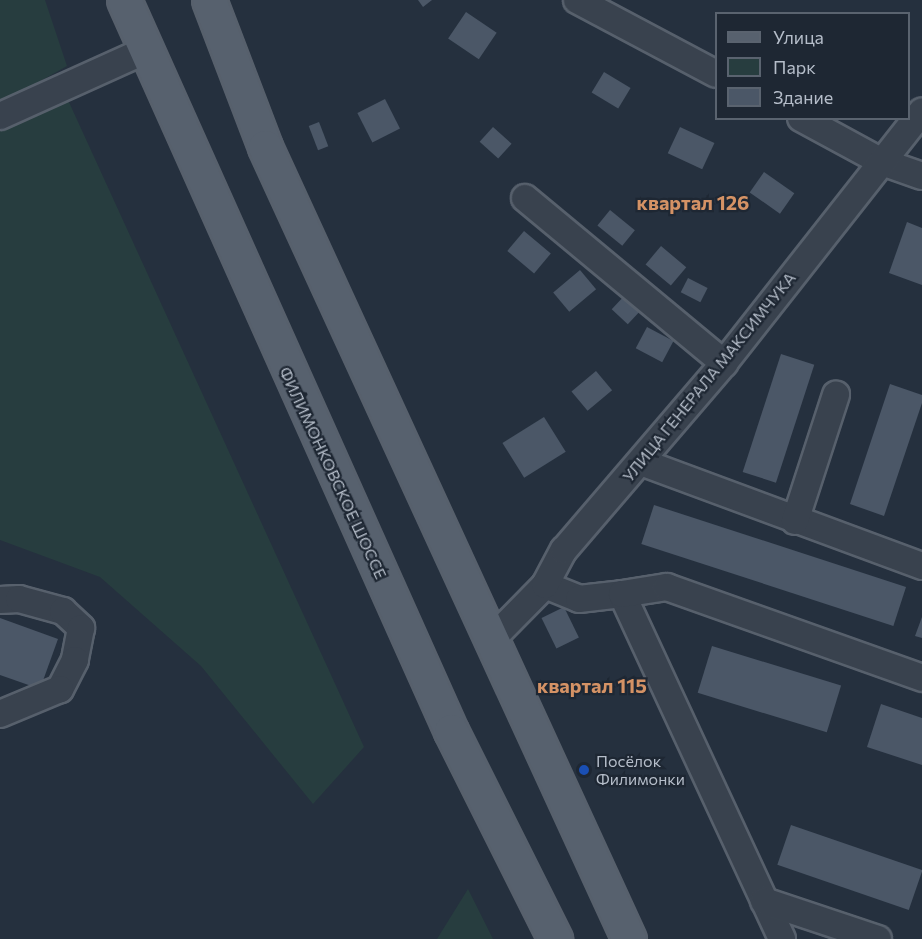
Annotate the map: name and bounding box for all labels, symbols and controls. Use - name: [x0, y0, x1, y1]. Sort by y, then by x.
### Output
- legend: [715, 12, 910, 120]
- text: Улица: [773, 26, 824, 48]
- text: Парк: [773, 56, 816, 78]
- text: Здание: [773, 86, 833, 108]
- district label: квартал 126: [637, 190, 749, 214]
- street label: УЛИЦА ГЕНЕРАЛА МАКСИМЧУКА: [618, 268, 800, 486]
- street label: ФИЛИМОНКОВСКОЕ ШОССЕ: [275, 364, 391, 582]
- district label: квартал 115: [537, 673, 647, 697]
- place label: Посёлок Филимонки: [596, 751, 685, 789]
- marker: Посёлок Филимонки: [577, 763, 591, 777]

